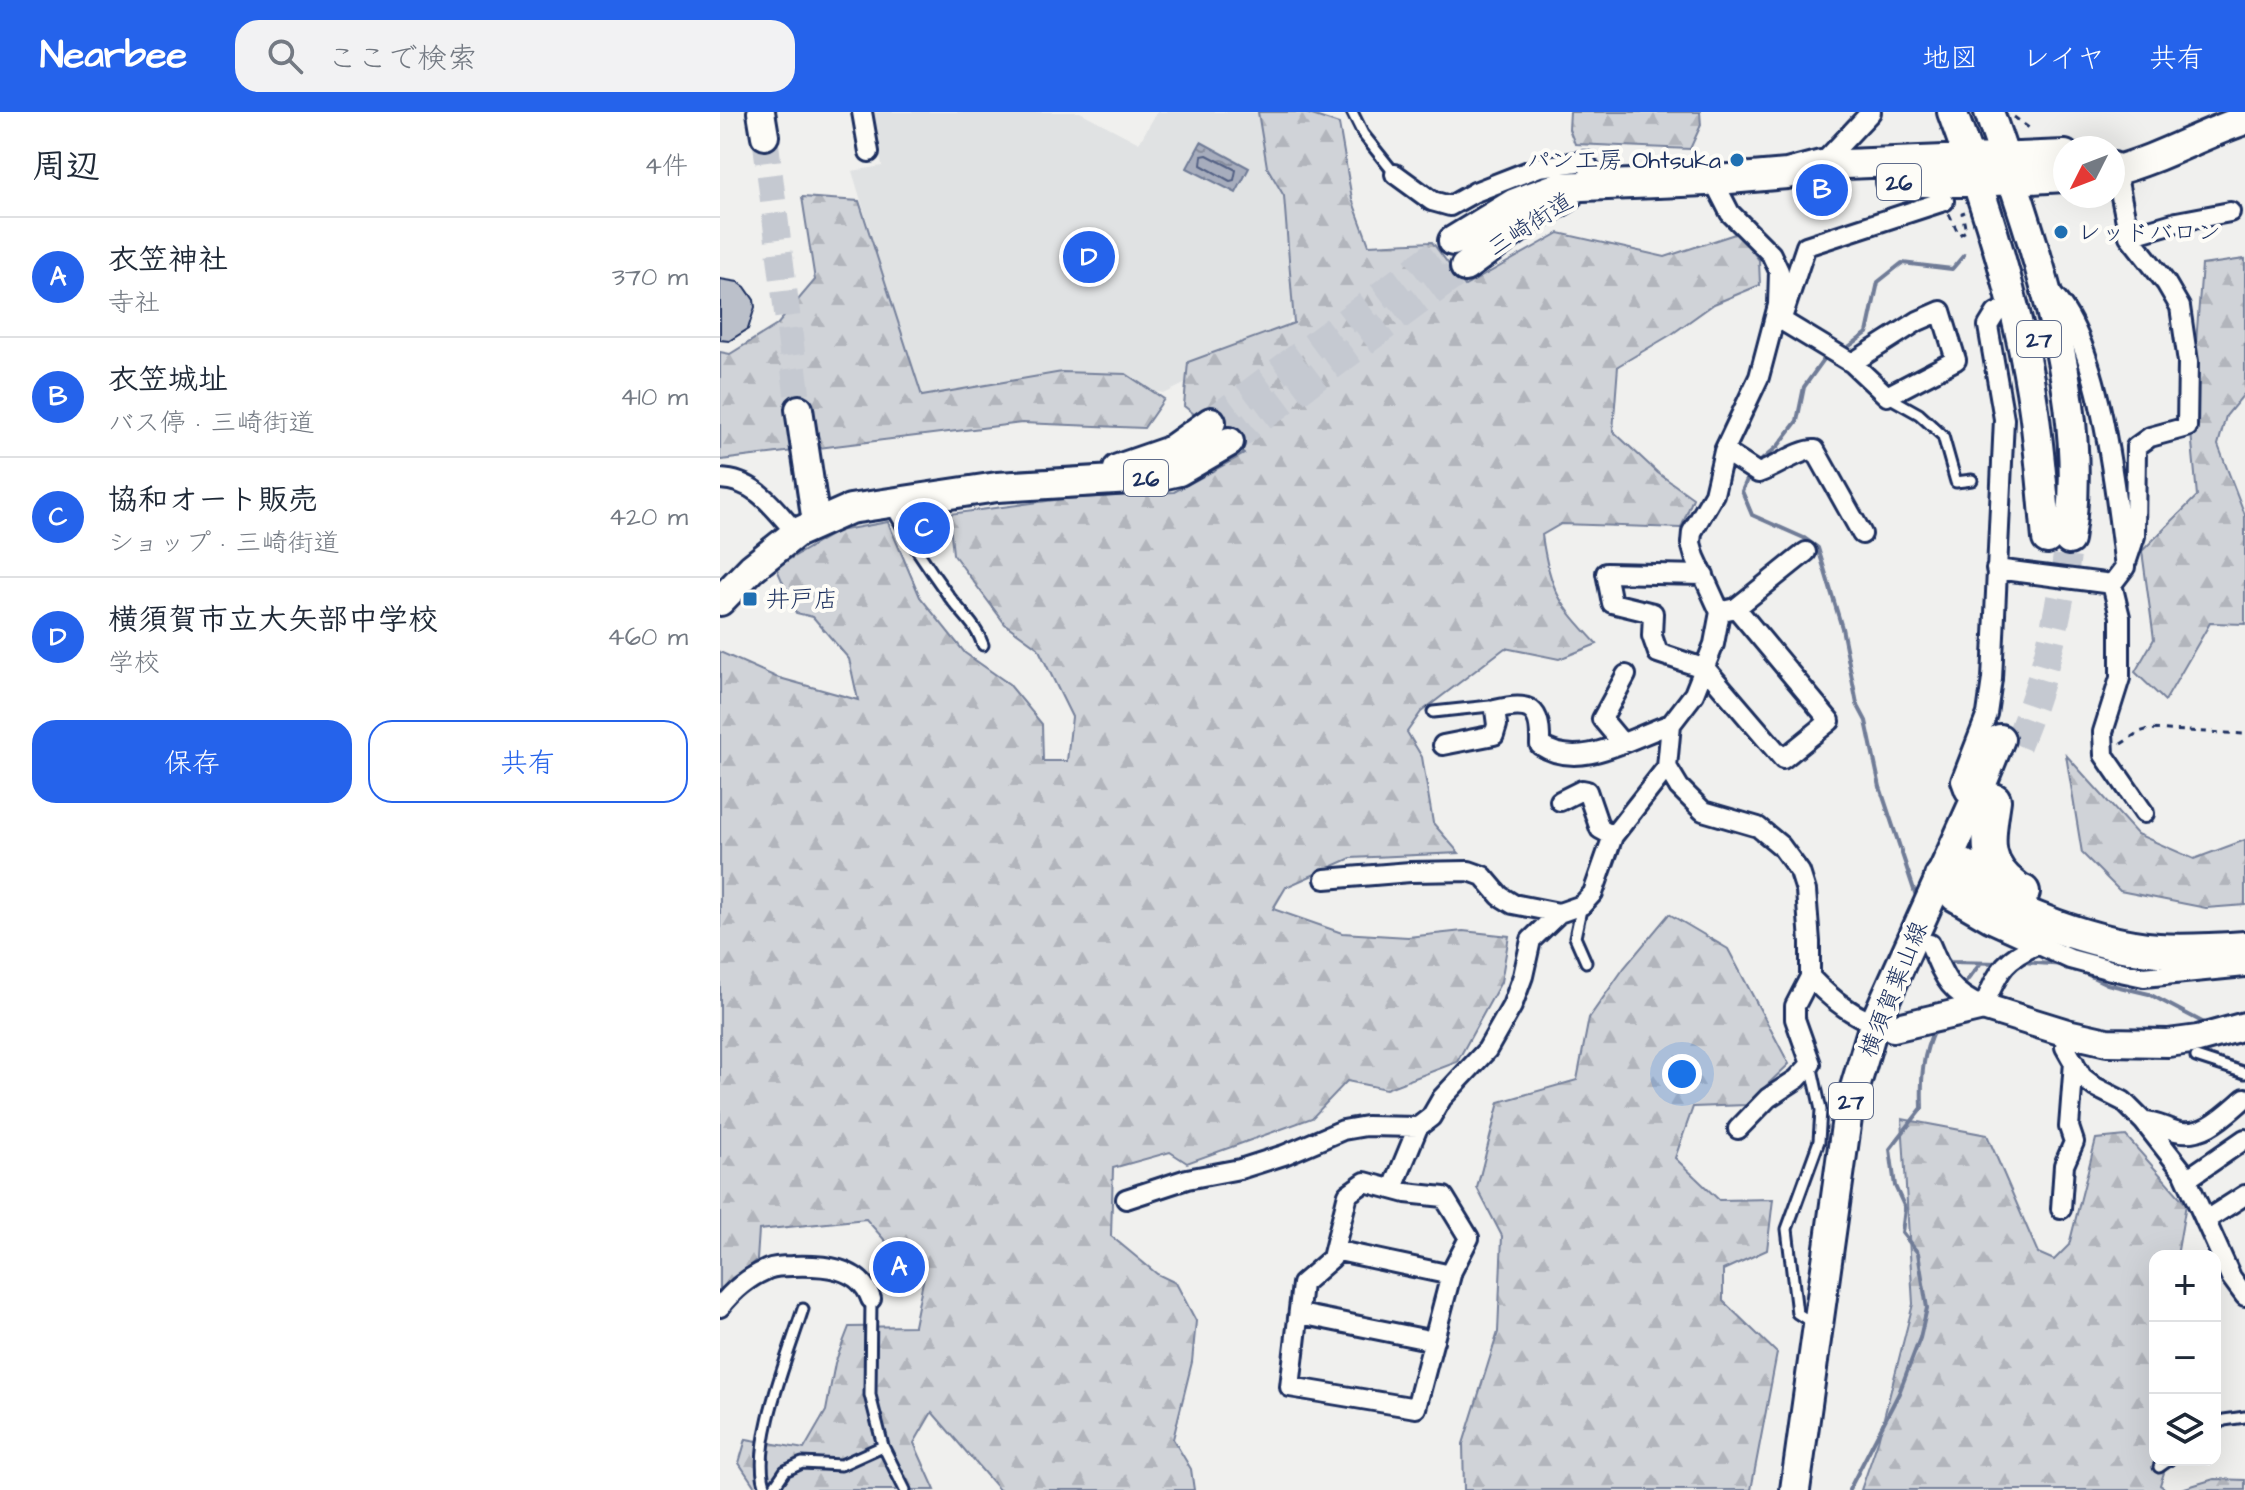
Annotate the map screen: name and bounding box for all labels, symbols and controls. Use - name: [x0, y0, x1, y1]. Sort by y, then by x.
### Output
- search box: [235, 20, 795, 92]
- text: Nearbee: [40, 30, 187, 82]
- icon: search: [263, 34, 307, 78]
- text: ここで検索: [327, 38, 477, 80]
- text: 地図: [1922, 39, 1978, 78]
- text: レイヤ: [2022, 39, 2105, 78]
- text: 共有: [2149, 39, 2205, 78]
- north arrow: [2053, 136, 2125, 208]
- text: 周辺: [32, 143, 100, 191]
- place label: パン工房 Ohtsuka: [1527, 144, 1721, 178]
- text: 4件: [644, 148, 688, 184]
- marker: パン工房 Ohtsuka: [1728, 151, 1746, 169]
- pin: B: [1796, 160, 1848, 220]
- road number: 26: [1877, 164, 1921, 200]
- street label: 三崎街道: [1481, 184, 1580, 265]
- place label: レッドバロン: [2077, 216, 2221, 250]
- marker: レッドバロン: [2052, 223, 2070, 241]
- pin: D: [1063, 227, 1115, 287]
- text: 衣笠神社: [108, 239, 228, 281]
- text: A: [50, 259, 66, 295]
- text: 370 m: [612, 259, 688, 295]
- text: 寺社: [108, 285, 160, 321]
- road number: 27: [2017, 321, 2061, 357]
- text: 衣笠城址: [108, 359, 228, 401]
- text: B: [49, 379, 67, 415]
- text: 410 m: [620, 379, 688, 415]
- text: バス停 · 三崎街道: [108, 405, 314, 441]
- road number: 26: [1124, 460, 1168, 496]
- text: 協和オート販売: [108, 479, 318, 521]
- pin: C: [898, 498, 950, 558]
- text: C: [49, 499, 67, 535]
- text: 420 m: [608, 499, 688, 535]
- text: ショップ · 三崎街道: [108, 525, 339, 561]
- place label: 井戸店: [766, 583, 838, 617]
- marker: 井戸店: [741, 590, 759, 608]
- text: 横須賀市立大矢部中学校: [108, 599, 438, 641]
- text: D: [50, 619, 66, 655]
- text: 460 m: [607, 619, 688, 655]
- text: 学校: [108, 645, 160, 681]
- button: 保存: [32, 720, 352, 803]
- button: 共有: [368, 720, 688, 803]
- street label: 横須賀葉山線: [1851, 916, 1937, 1063]
- your location: [1662, 1054, 1702, 1094]
- road number: 27: [1829, 1083, 1873, 1119]
- pin: A: [873, 1237, 925, 1297]
- map controls: [2149, 1250, 2221, 1466]
- button: +: [2149, 1250, 2221, 1322]
- button: −: [2149, 1322, 2221, 1394]
- button: layers: [2149, 1394, 2221, 1466]

